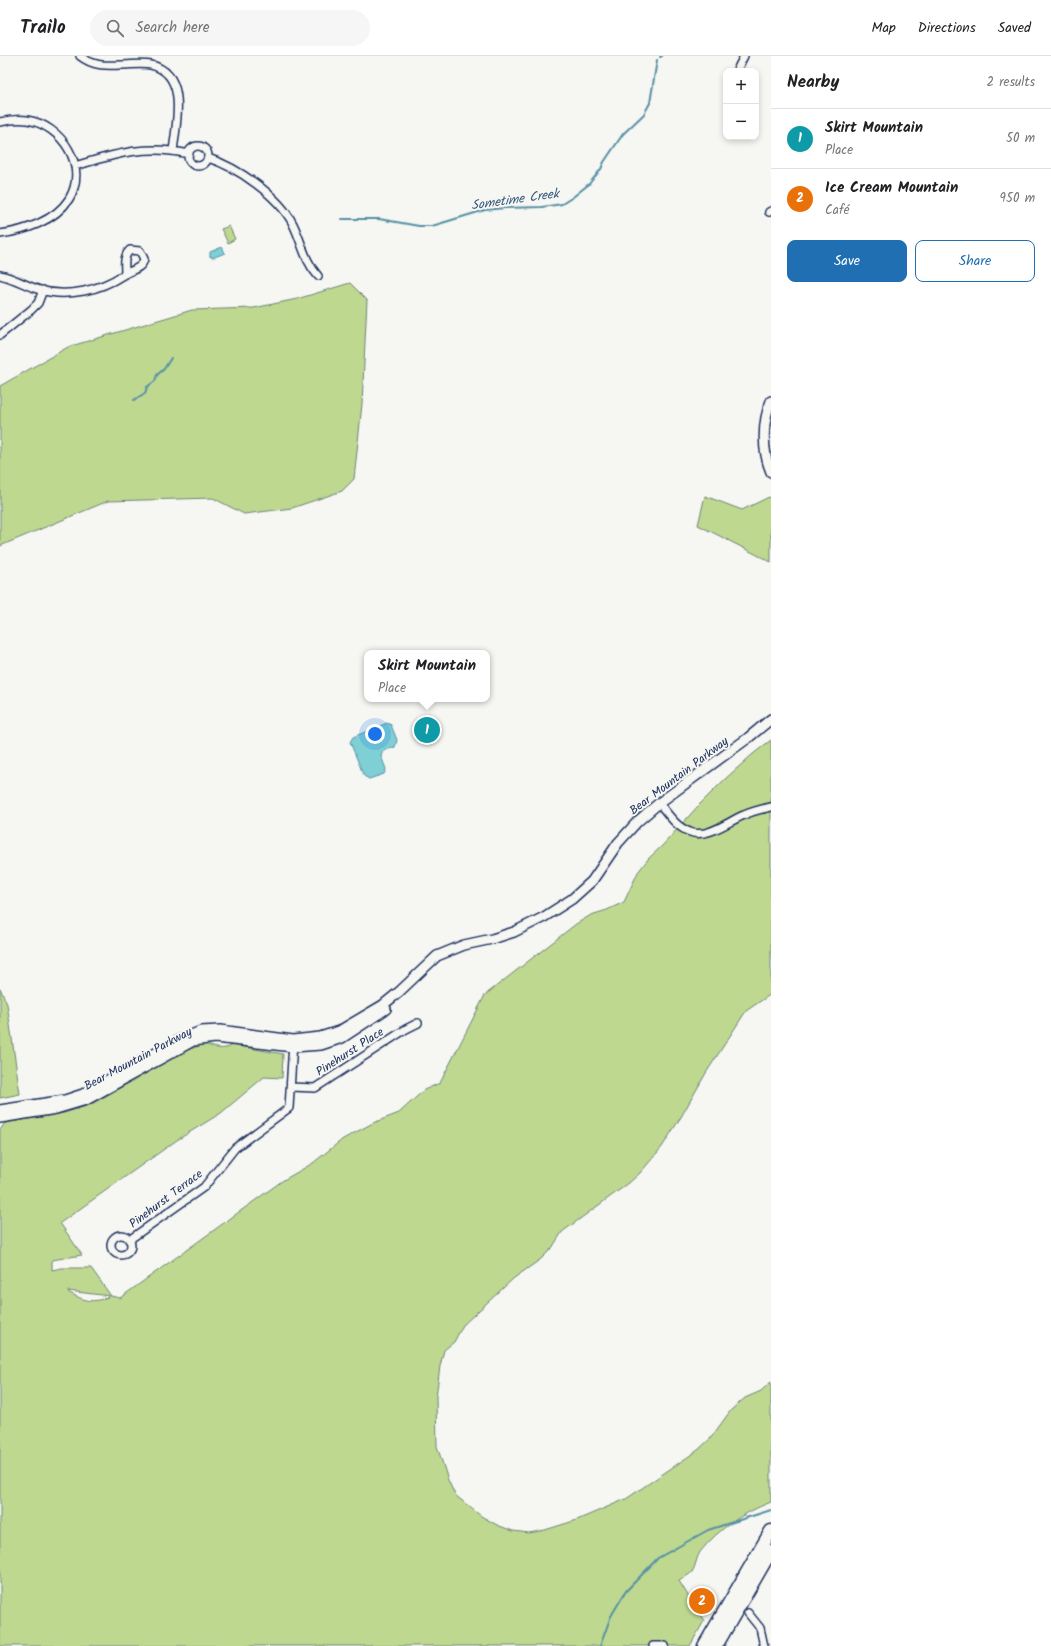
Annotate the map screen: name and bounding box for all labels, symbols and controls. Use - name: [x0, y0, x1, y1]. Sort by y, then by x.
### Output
- search box: [90, 10, 370, 46]
- text: Trailo: [20, 13, 66, 43]
- text: Search here: [136, 16, 210, 40]
- icon: search: [104, 17, 126, 39]
- text: Map: [871, 17, 896, 39]
- text: Directions: [918, 17, 976, 39]
- text: Saved: [998, 17, 1031, 39]
- map controls: [723, 68, 759, 140]
- button: +: [723, 68, 759, 104]
- text: Nearby: [787, 69, 839, 96]
- text: 2 results: [987, 72, 1035, 93]
- button: −: [723, 104, 759, 140]
- text: Skirt Mountain: [825, 116, 923, 140]
- text: 1: [798, 128, 802, 149]
- text: 50 m: [1006, 128, 1035, 149]
- text: Place: [825, 140, 853, 161]
- text: Ice Cream Mountain: [825, 176, 958, 200]
- water label: Sometime Creek: [470, 183, 562, 217]
- text: 2: [796, 188, 804, 209]
- text: 950 m: [1000, 188, 1035, 209]
- text: Café: [825, 200, 849, 221]
- button: Save: [787, 240, 907, 282]
- button: Share: [915, 240, 1035, 282]
- popup: [364, 650, 490, 702]
- text: Skirt Mountain: [378, 654, 476, 678]
- text: Place: [378, 678, 406, 699]
- pin: 1: [414, 715, 440, 745]
- your location: [365, 724, 385, 744]
- street label: Bear Mountain Parkway: [625, 732, 733, 820]
- street label: Bear Mountain Parkway: [81, 1022, 196, 1096]
- street label: Pinehurst Place: [312, 1023, 388, 1081]
- street label: Pinehurst Terrace: [125, 1165, 207, 1233]
- pin: 2: [689, 1586, 715, 1616]

